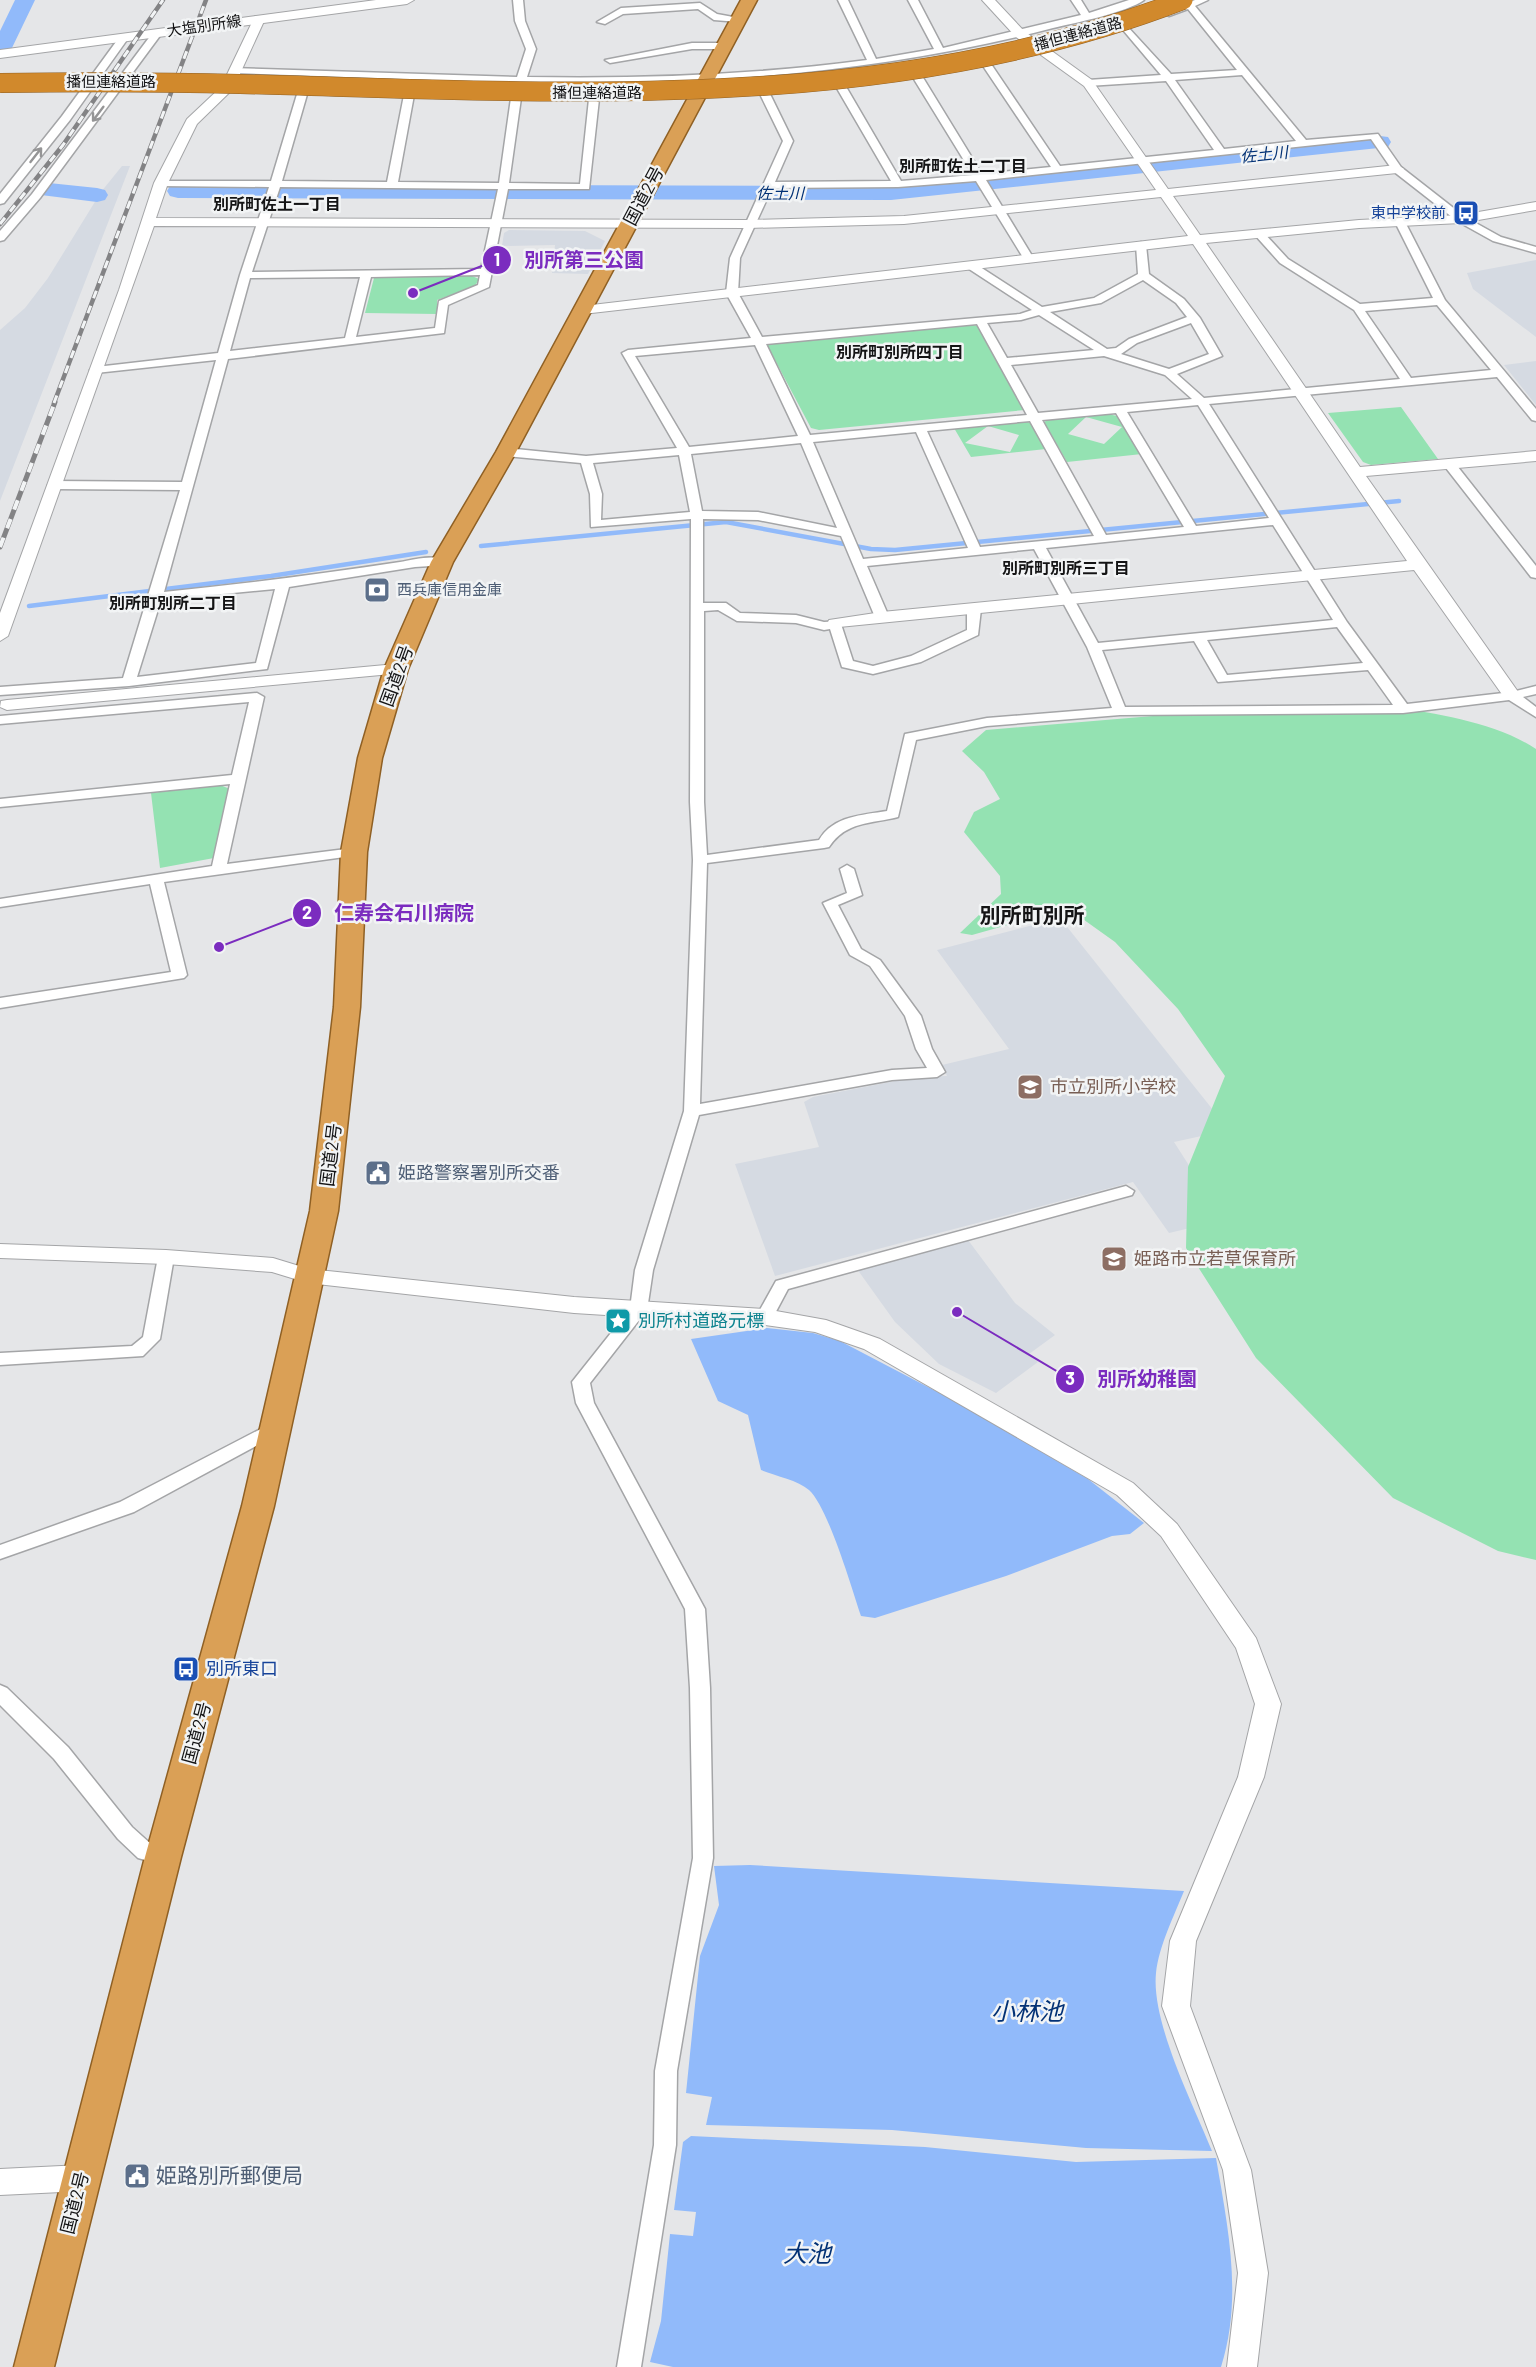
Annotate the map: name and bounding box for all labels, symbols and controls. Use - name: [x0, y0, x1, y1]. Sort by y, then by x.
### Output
- street label: 大塩別所線: [165, 11, 242, 39]
- street label: 播但連絡道路: [1032, 13, 1124, 53]
- street label: 播但連絡道路: [66, 72, 156, 90]
- street label: 播但連絡道路: [552, 83, 642, 101]
- one-way arrow: [91, 105, 104, 121]
- water label: 佐土川: [1239, 141, 1291, 165]
- one-way arrow: [30, 147, 43, 163]
- district label: 別所町佐土二丁目: [899, 156, 1027, 175]
- street label: 国道2号: [618, 162, 668, 229]
- water label: 佐土川: [756, 183, 806, 202]
- district label: 別所町佐土一丁目: [213, 194, 341, 213]
- bus stop icon: 東中学校前: [1451, 198, 1481, 228]
- place label: 東中学校前: [1371, 203, 1446, 221]
- callout: 別所第三公園: [482, 241, 656, 279]
- text: 別所第三公園: [524, 247, 644, 271]
- text: 1: [494, 248, 500, 270]
- district label: 別所町別所四丁目: [836, 342, 964, 361]
- district label: 別所町別所三丁目: [1002, 558, 1130, 577]
- bank icon: 西兵庫信用金庫: [362, 575, 392, 605]
- place label: 西兵庫信用金庫: [397, 580, 502, 598]
- district label: 別所町別所二丁目: [109, 593, 237, 612]
- street label: 国道2号: [375, 642, 417, 709]
- callout: 仁寿会石川病院: [292, 894, 486, 932]
- text: 仁寿会石川病院: [334, 900, 474, 924]
- text: 2: [302, 901, 312, 923]
- district label: 別所町別所: [980, 902, 1085, 927]
- school or university icon: 市立別所小学校: [1015, 1072, 1045, 1102]
- place label: 市立別所小学校: [1050, 1075, 1176, 1097]
- street label: 国道2号: [315, 1122, 345, 1188]
- public building icon: 姫路警察署別所交番: [363, 1158, 393, 1188]
- place label: 姫路警察署別所交番: [398, 1161, 560, 1183]
- school or university icon: 姫路市立若草保育所: [1099, 1244, 1129, 1274]
- place label: 姫路市立若草保育所: [1134, 1247, 1296, 1269]
- place icon: 別所村道路元標: [603, 1306, 633, 1336]
- place label: 別所村道路元標: [638, 1309, 764, 1331]
- callout: 別所幼稚園: [1055, 1360, 1209, 1398]
- text: 別所幼稚園: [1097, 1366, 1197, 1390]
- text: 3: [1065, 1367, 1075, 1389]
- bus stop icon: 別所東口: [171, 1654, 201, 1684]
- place label: 別所東口: [206, 1657, 278, 1679]
- street label: 国道2号: [177, 1699, 215, 1766]
- water label: 小林池: [991, 1996, 1065, 2025]
- public building icon: 姫路別所郵便局: [122, 2161, 152, 2191]
- place label: 姫路別所郵便局: [156, 2162, 303, 2187]
- street label: 国道2号: [56, 2169, 92, 2236]
- water label: 大池: [783, 2238, 833, 2267]

